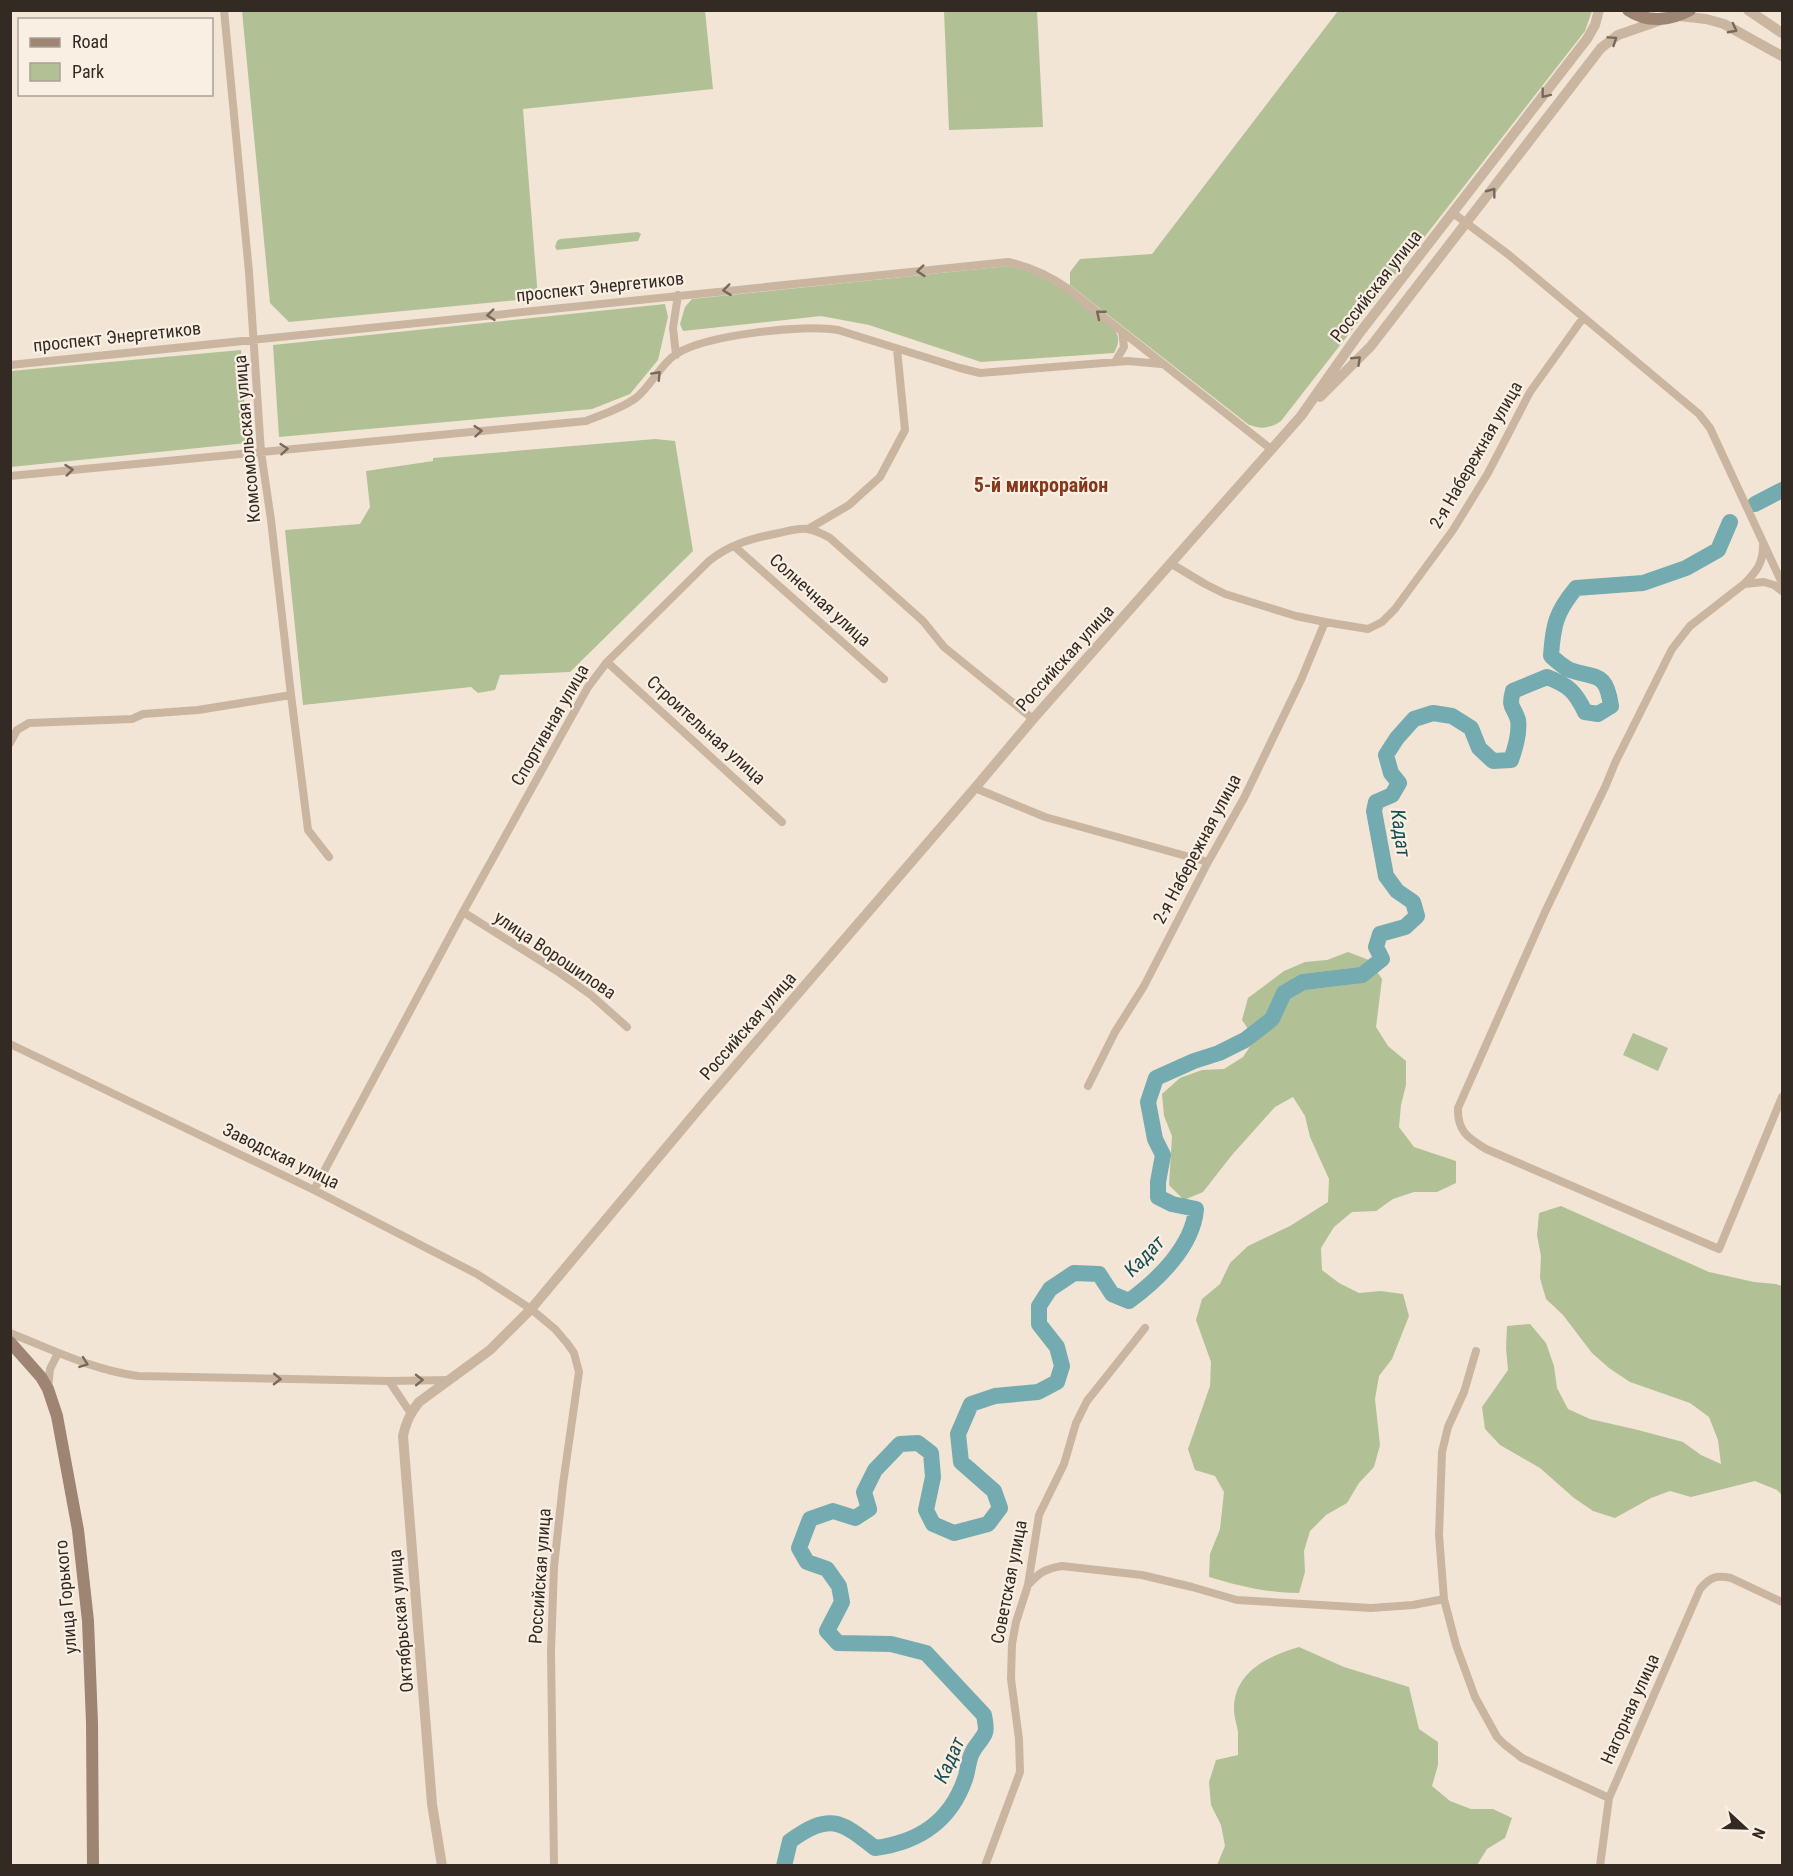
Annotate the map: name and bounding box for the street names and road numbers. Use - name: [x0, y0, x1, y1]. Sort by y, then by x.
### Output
- street label: Российская улица: [1326, 226, 1426, 346]
- street label: проспект Энергетиков: [515, 267, 685, 306]
- street label: проспект Энергетиков: [32, 317, 202, 356]
- street label: Комсомольская улица: [229, 354, 264, 524]
- street label: 2-я Набережная улица: [1425, 377, 1526, 532]
- street label: Солнечная улица: [765, 549, 875, 650]
- street label: Российская улица: [1011, 600, 1118, 715]
- street label: Спортивная улица: [506, 660, 593, 789]
- street label: Строительная улица: [643, 671, 770, 788]
- street label: 2-я Набережная улица: [1148, 770, 1245, 927]
- street label: улица Ворошилова: [490, 906, 620, 1003]
- street label: Российская улица: [695, 968, 800, 1084]
- street label: Заводская улица: [220, 1118, 343, 1193]
- street label: Российская улица: [524, 1507, 555, 1644]
- street label: Советская улица: [986, 1518, 1031, 1646]
- street label: улица Горького: [50, 1539, 81, 1655]
- street label: Октябрьская улица: [384, 1548, 417, 1694]
- street label: Нагорная улица: [1596, 1650, 1663, 1767]

